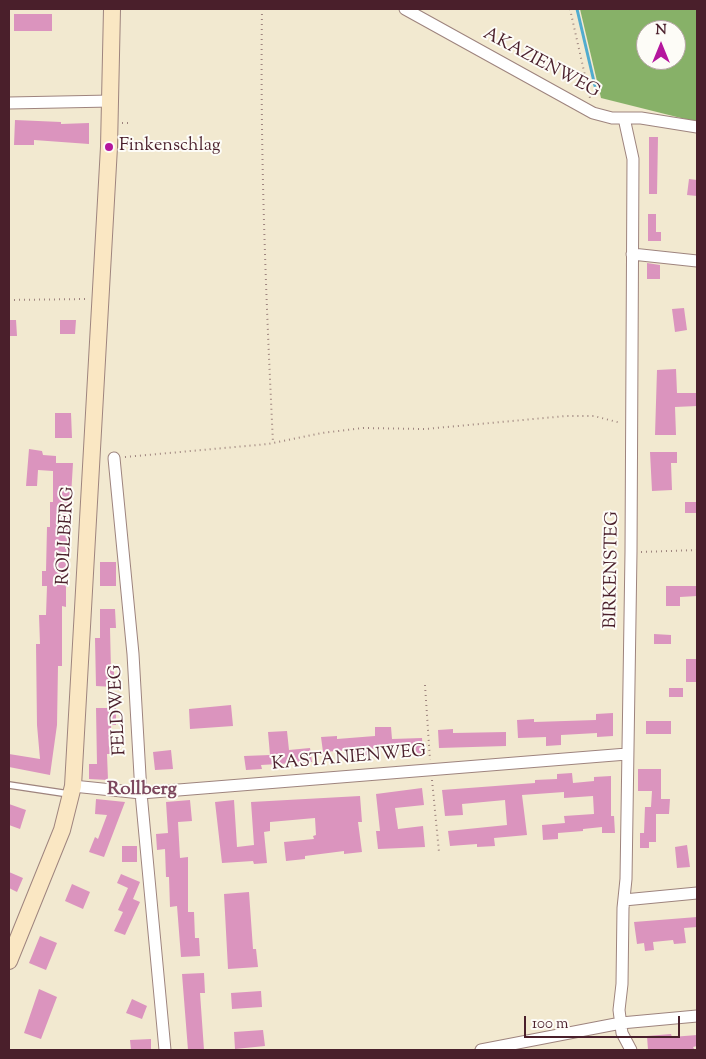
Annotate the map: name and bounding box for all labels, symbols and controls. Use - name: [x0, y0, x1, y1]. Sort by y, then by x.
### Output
- north arrow: [636, 20, 686, 70]
- text: N: [655, 21, 667, 41]
- street label: AKAZIENWEG: [479, 24, 603, 104]
- place label: Finkenschlag: [119, 136, 220, 158]
- marker: Finkenschlag: [103, 141, 115, 153]
- street label: ROLLBERG: [54, 486, 80, 586]
- street label: BIRKENSTEG: [601, 511, 625, 629]
- street label: FELDWEG: [106, 664, 132, 756]
- street label: KASTANIENWEG: [271, 741, 427, 777]
- district label: Rollberg: [107, 780, 177, 802]
- scale bar: [526, 1006, 682, 1038]
- text: 100 m: [532, 1014, 568, 1035]

